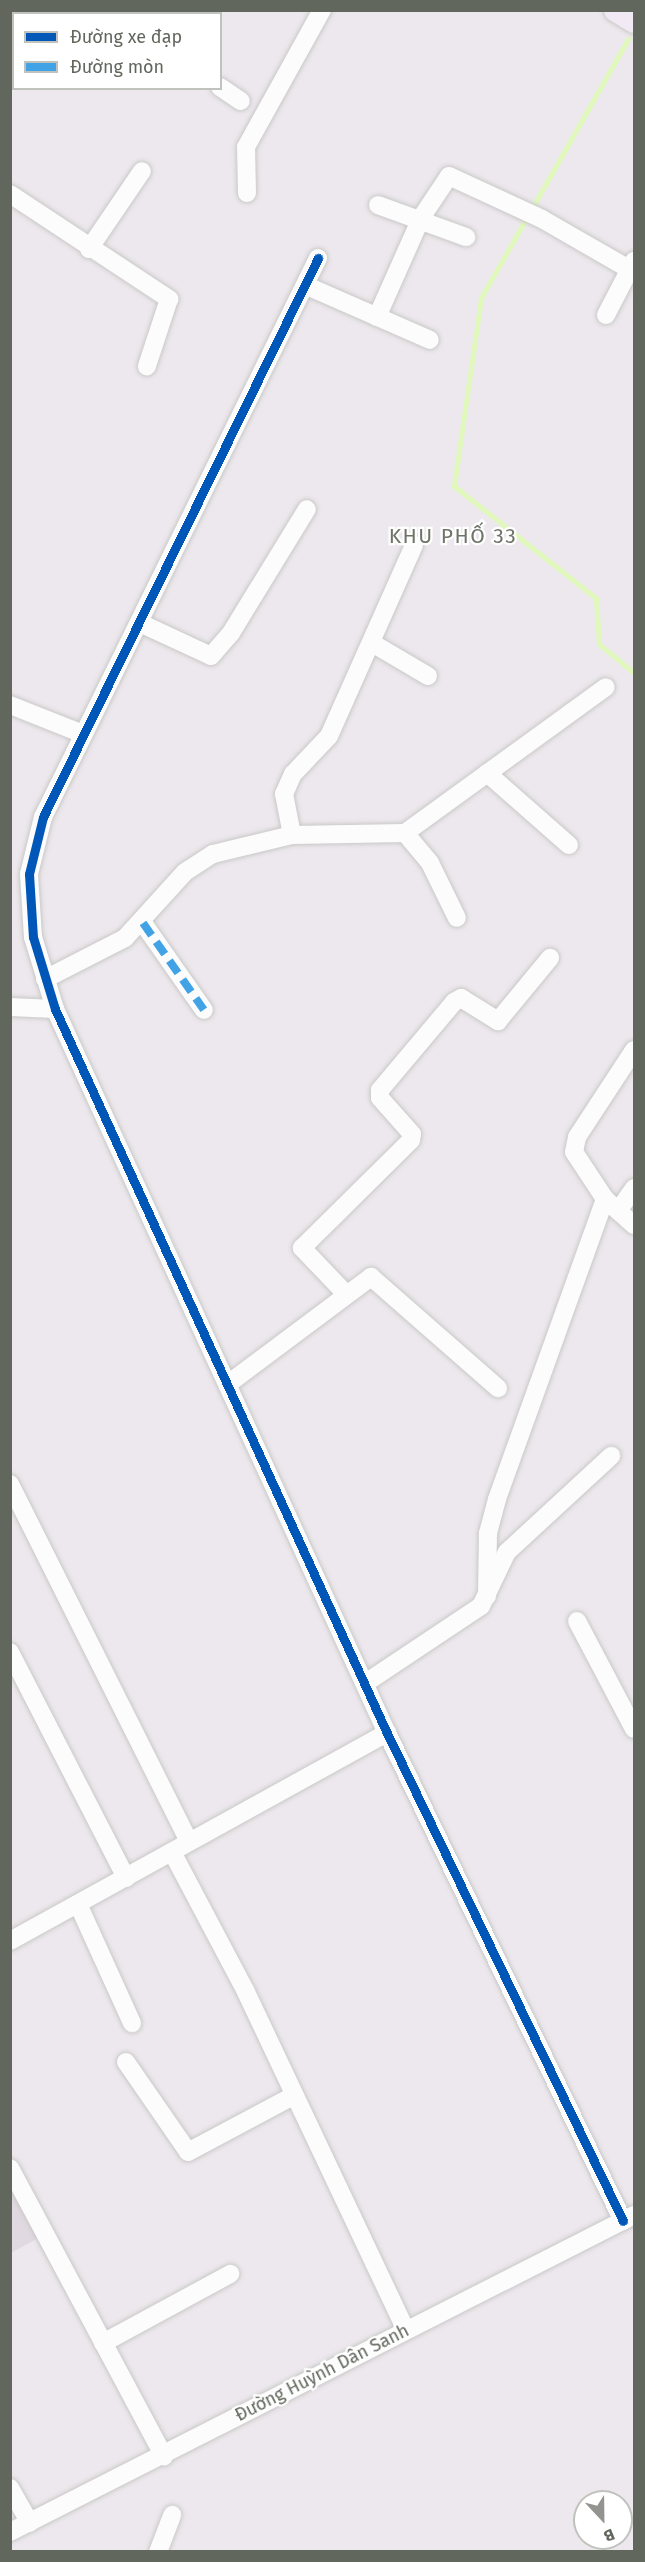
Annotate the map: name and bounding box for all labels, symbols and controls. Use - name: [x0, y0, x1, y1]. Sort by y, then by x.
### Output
- legend: [12, 12, 222, 90]
- text: Đường xe đạp: [70, 26, 182, 48]
- text: Đường mòn: [70, 56, 164, 78]
- district label: KHU PHỐ 33: [389, 523, 517, 549]
- street label: Đường Huỳnh Dân Sanh: [231, 2320, 413, 2426]
- north arrow: [573, 2490, 633, 2550]
- text: B: [601, 2525, 617, 2546]

